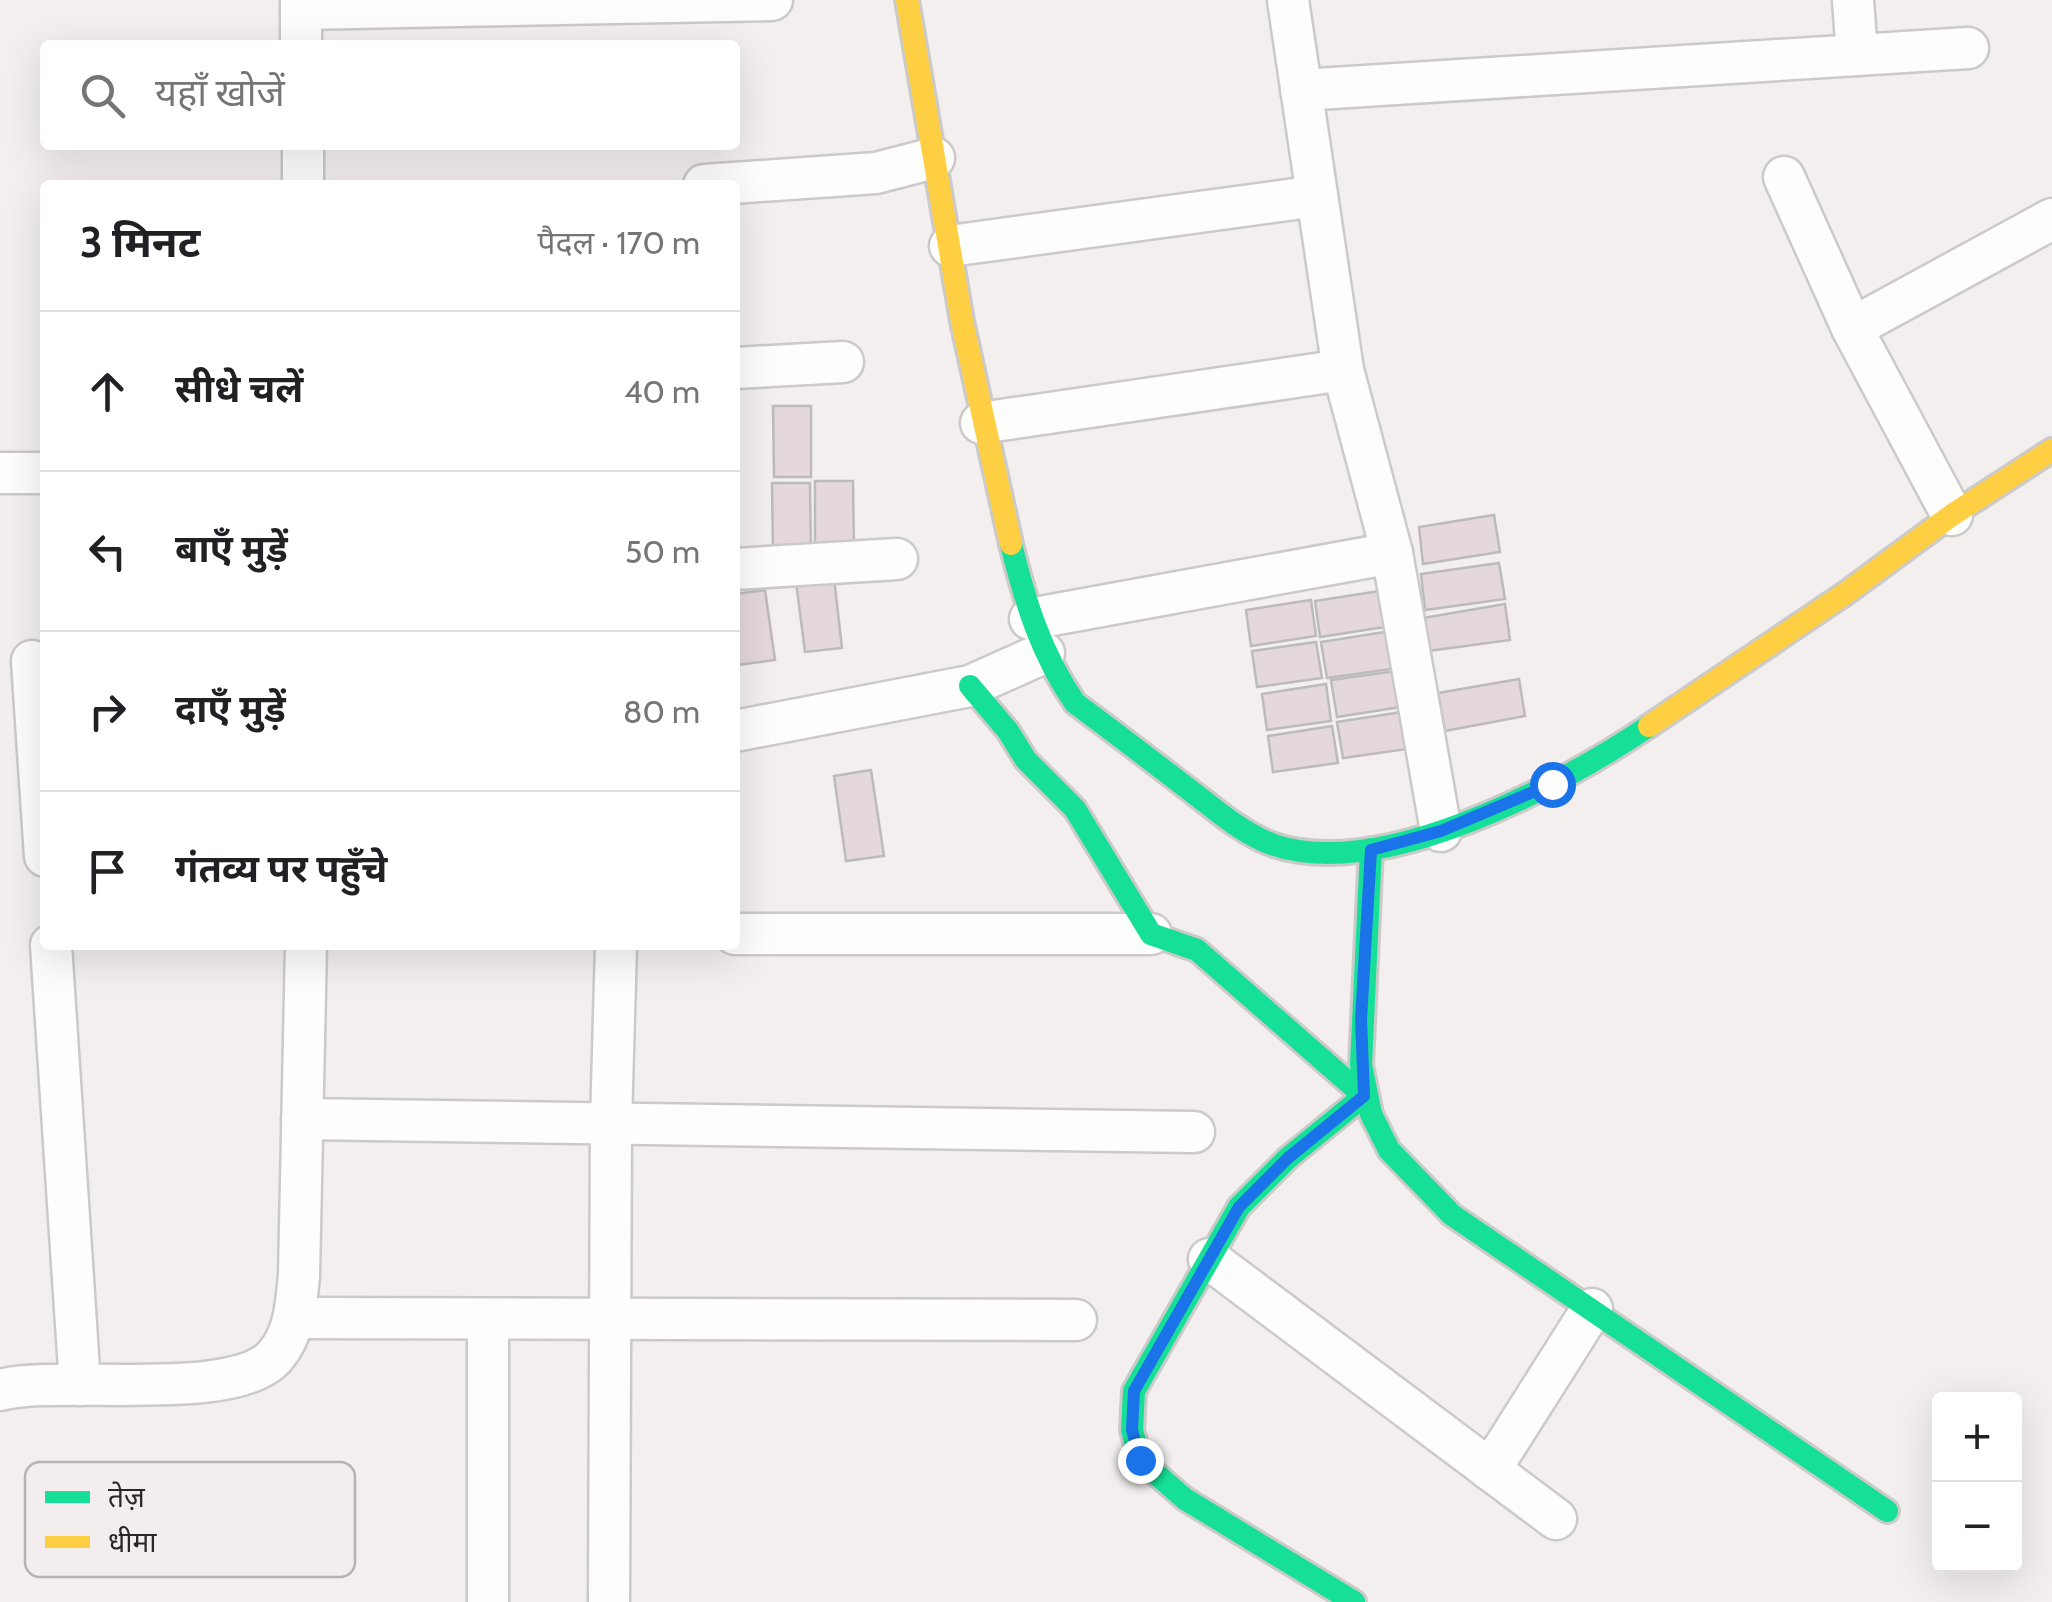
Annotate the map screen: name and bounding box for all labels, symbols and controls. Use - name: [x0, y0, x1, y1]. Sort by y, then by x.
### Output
- search box: [40, 40, 740, 150]
- icon: search: [75, 68, 130, 123]
- text: यहाँ खोजें: [155, 69, 285, 116]
- text: 3 मिनट: [80, 216, 200, 268]
- text: पैदल · 170 m: [537, 223, 700, 262]
- icon: ahead: [80, 364, 135, 419]
- text: सीधे चलें: [175, 365, 303, 412]
- text: 40 m: [624, 372, 700, 411]
- icon: left: [80, 524, 135, 579]
- text: बाएँ मुड़ें: [175, 525, 288, 572]
- text: 50 m: [625, 532, 700, 571]
- icon: right: [80, 684, 135, 739]
- text: दाएँ मुड़ें: [175, 685, 286, 732]
- text: 80 m: [623, 692, 700, 731]
- route start: [1530, 762, 1576, 808]
- icon: arrive: [80, 844, 135, 899]
- text: गंतव्य पर पहुँचे: [175, 845, 387, 892]
- map controls: [1932, 1392, 2022, 1572]
- button: +: [1932, 1392, 2022, 1482]
- route end: [1118, 1438, 1164, 1484]
- legend: [25, 1462, 355, 1577]
- text: तेज़: [108, 1480, 146, 1514]
- button: −: [1932, 1482, 2022, 1572]
- text: धीमा: [108, 1525, 157, 1559]

